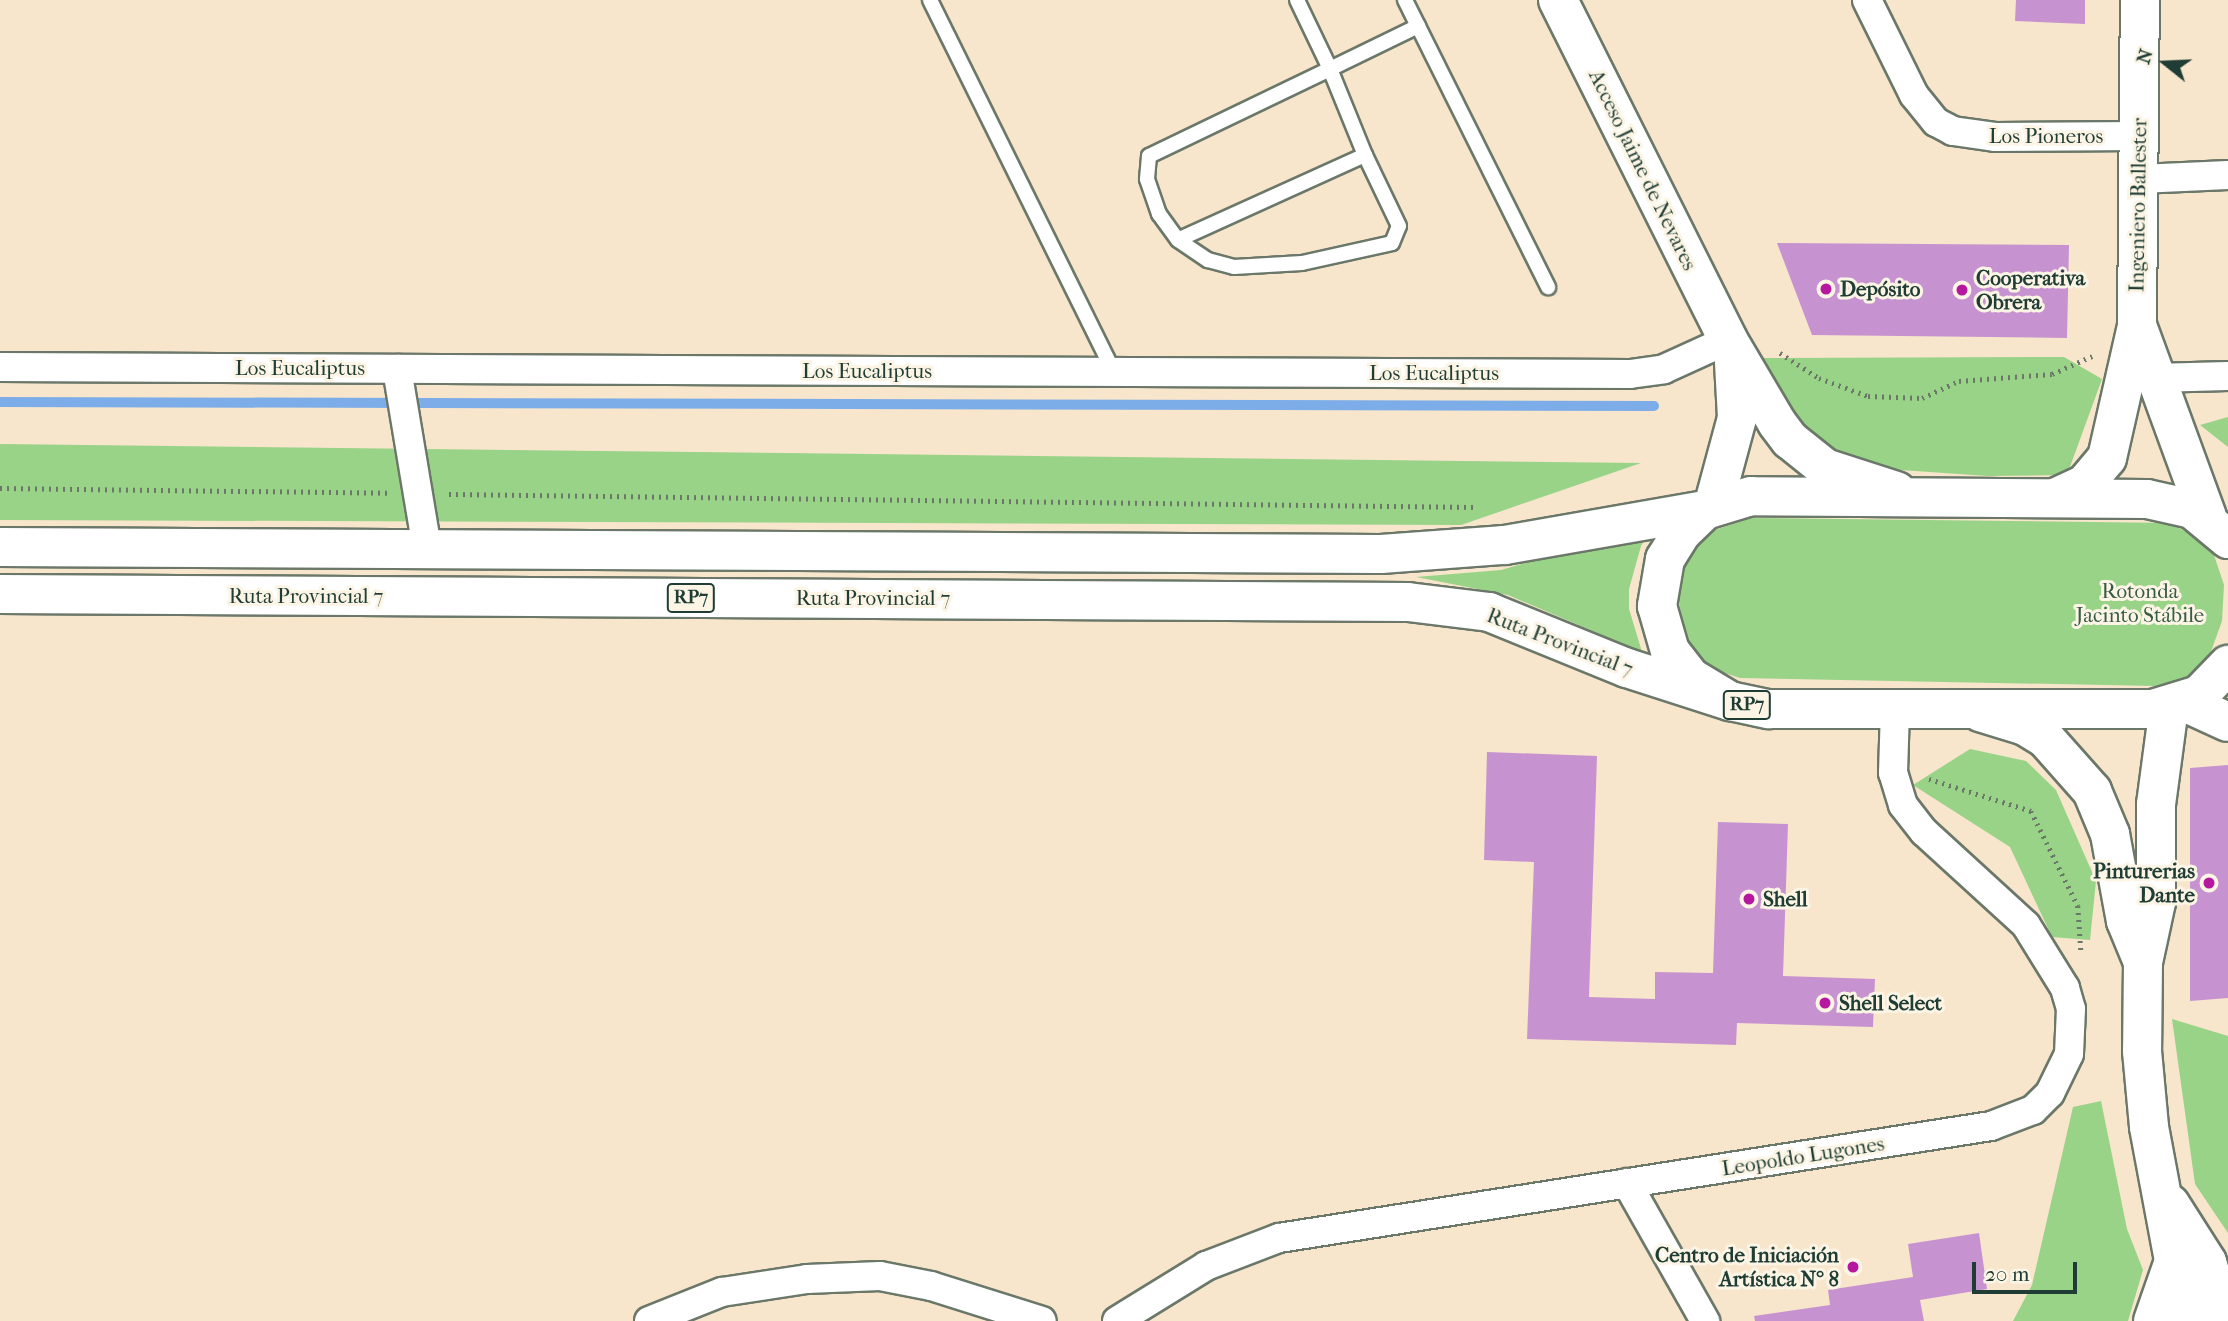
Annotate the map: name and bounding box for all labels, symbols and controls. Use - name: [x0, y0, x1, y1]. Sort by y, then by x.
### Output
- north arrow: [2130, 28, 2200, 98]
- text: N: [2132, 46, 2158, 67]
- street label: Acceso Jaime de Nevares: [1583, 66, 1703, 274]
- street label: Ingeniero Ballester: [2124, 118, 2152, 292]
- street label: Los Pioneros: [1989, 123, 2103, 149]
- place label: Cooperativa Obrera: [1976, 265, 2085, 315]
- place label: Depósito: [1840, 276, 1920, 302]
- marker: Depósito: [1818, 281, 1834, 297]
- marker: Cooperativa Obrera: [1954, 282, 1970, 298]
- street label: Los Eucaliptus: [235, 355, 365, 381]
- street label: Los Eucaliptus: [802, 358, 932, 384]
- street label: Los Eucaliptus: [1369, 360, 1499, 386]
- park label: Rotonda Jacinto Stábile: [2076, 578, 2204, 628]
- road number: RP7: [666, 582, 716, 614]
- street label: Ruta Provincial 7: [229, 583, 383, 609]
- street label: Ruta Provincial 7: [796, 585, 950, 611]
- street label: Ruta Provincial 7: [1483, 603, 1637, 681]
- road number: RP7: [1722, 690, 1772, 720]
- place label: Pinturerias Dante: [2093, 858, 2195, 908]
- marker: Pinturerias Dante: [2201, 875, 2217, 891]
- place label: Shell: [1763, 886, 1807, 912]
- marker: Shell: [1741, 891, 1757, 907]
- place label: Shell Select: [1839, 990, 1942, 1016]
- marker: Shell Select: [1817, 995, 1833, 1011]
- street label: Leopoldo Lugones: [1720, 1131, 1886, 1181]
- place label: Centro de Iniciación Artística N° 8: [1655, 1242, 1839, 1292]
- scale bar: [1976, 1248, 2081, 1292]
- marker: Centro de Iniciación Artística N° 8: [1845, 1259, 1861, 1275]
- text: 20 m: [1985, 1262, 2029, 1286]

